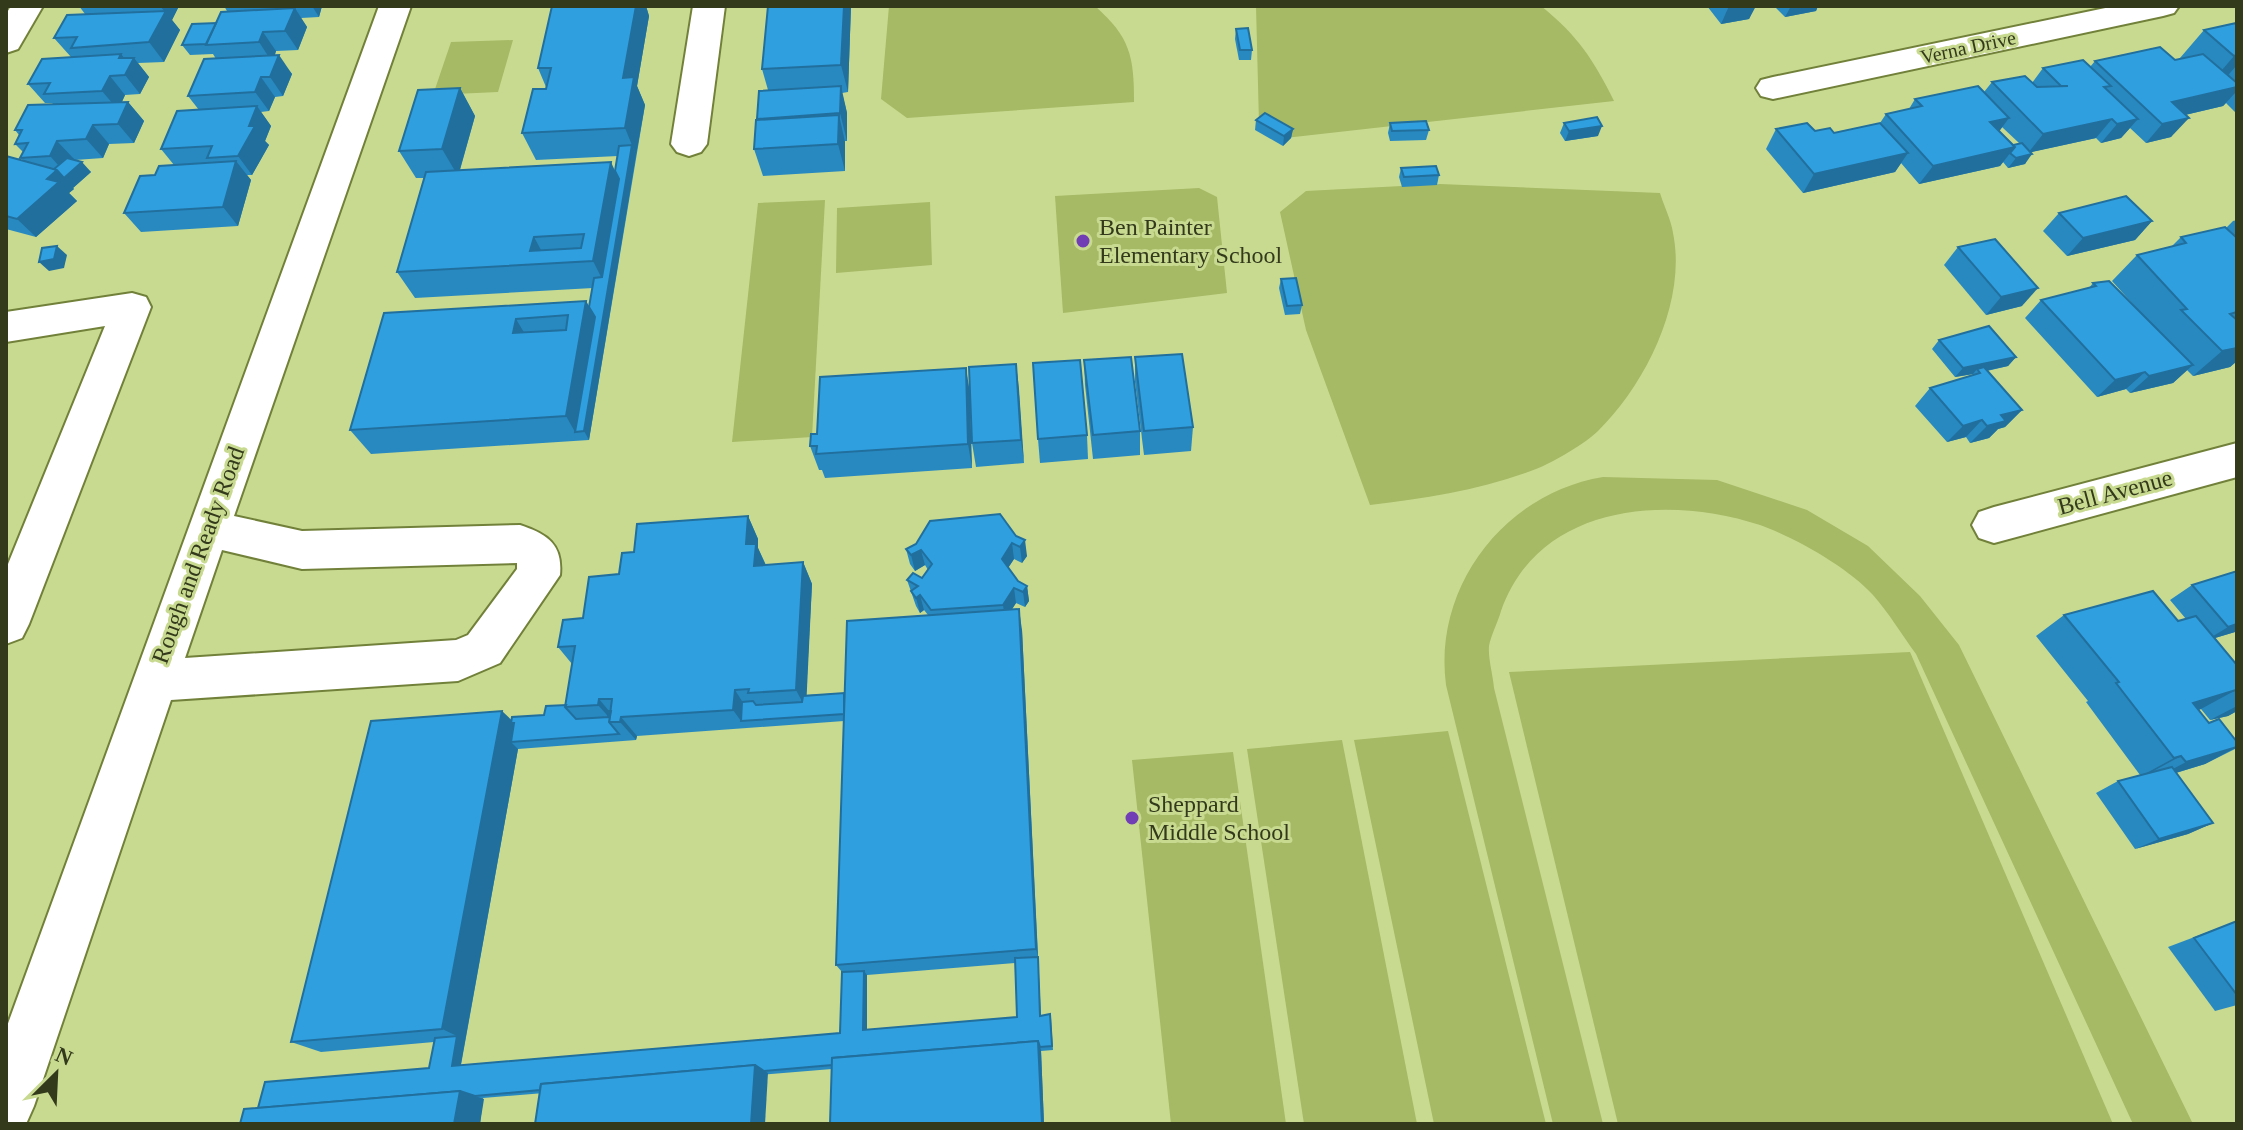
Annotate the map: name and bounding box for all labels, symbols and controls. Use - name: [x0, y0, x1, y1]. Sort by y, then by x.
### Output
- street label: Verna Drive: [1918, 26, 2018, 68]
- place label: Ben Painter Elementary School: [1099, 214, 1283, 268]
- marker: Ben Painter Elementary School: [1074, 232, 1092, 250]
- street label: Rough and Ready Road: [147, 443, 249, 667]
- street label: Bell Avenue: [2055, 464, 2175, 520]
- place label: Sheppard Middle School: [1148, 791, 1290, 845]
- marker: Sheppard Middle School: [1123, 809, 1141, 827]
- north arrow: [16, 1034, 96, 1114]
- text: N: [52, 1042, 76, 1071]

